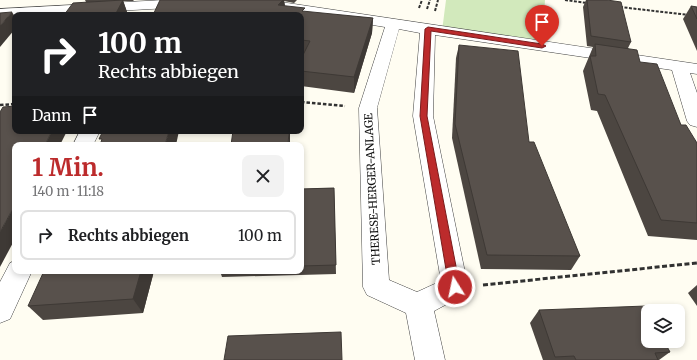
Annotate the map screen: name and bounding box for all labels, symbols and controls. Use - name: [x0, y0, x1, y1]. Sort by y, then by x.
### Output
- pin: [525, 5, 559, 46]
- icon: arrive: [531, 11, 553, 33]
- text: 100 m: [98, 25, 182, 61]
- icon: right: [32, 28, 84, 80]
- text: Rechts abbiegen: [98, 60, 239, 83]
- icon: arrive: [79, 104, 101, 126]
- text: Dann: [32, 106, 71, 125]
- street label: THERESE-HERGER-ANLAGE: [361, 113, 383, 265]
- text: 1 Min.: [32, 152, 104, 183]
- button: close: [242, 155, 284, 197]
- text: 140 m · 11:18: [32, 183, 104, 200]
- icon: right: [34, 224, 56, 246]
- text: Rechts abbiegen: [68, 226, 189, 245]
- text: 100 m: [238, 226, 282, 245]
- position arrow: [434, 266, 476, 308]
- map controls: [641, 304, 685, 348]
- button: layers: [641, 304, 685, 348]

